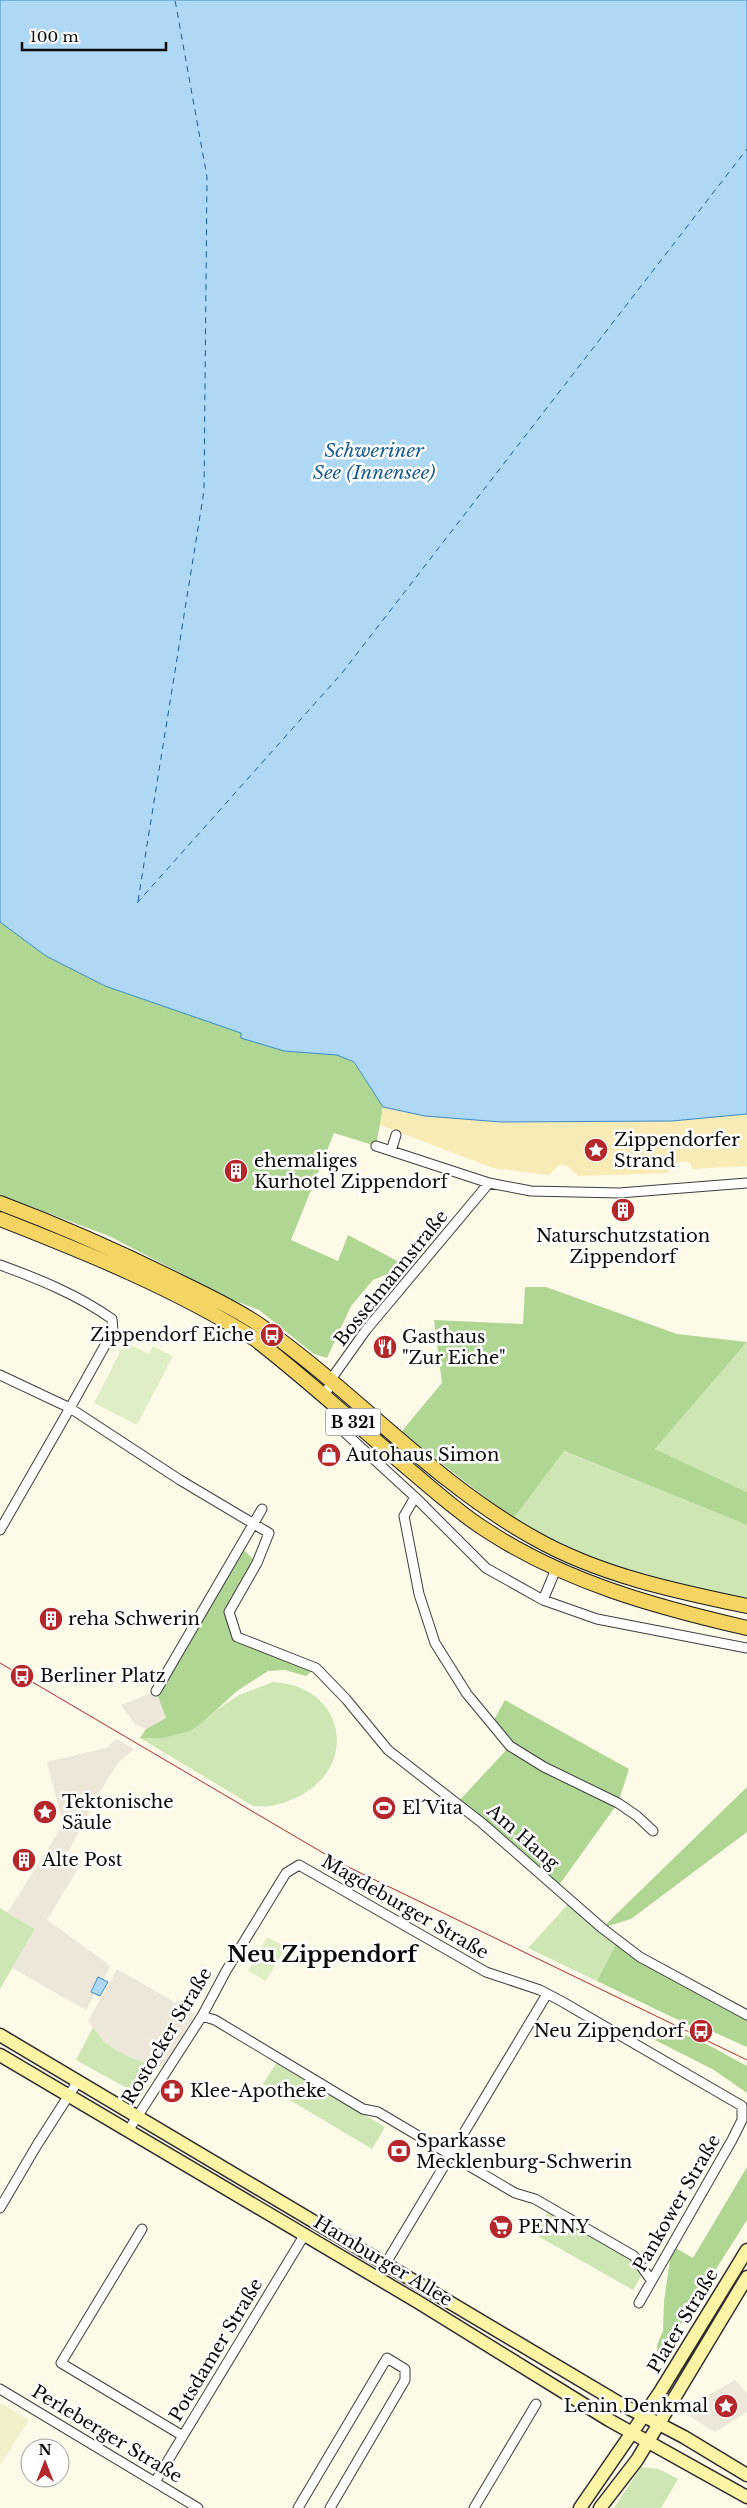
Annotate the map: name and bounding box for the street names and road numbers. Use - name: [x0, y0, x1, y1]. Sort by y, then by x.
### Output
- street label: Bosselmannstraße: [329, 1206, 453, 1350]
- road number: B 321: [326, 1408, 380, 1435]
- street label: Am Hang: [482, 1799, 564, 1874]
- street label: Magdeburger Straße: [318, 1850, 492, 1964]
- street label: Rostocker Straße: [117, 1964, 217, 2108]
- street label: Pankower Straße: [629, 2131, 725, 2275]
- street label: Hamburger Allee: [310, 2211, 456, 2311]
- street label: Plater Straße: [643, 2265, 723, 2377]
- street label: Potsdamer Straße: [165, 2274, 267, 2426]
- street label: Perleberger Straße: [28, 2380, 186, 2488]

